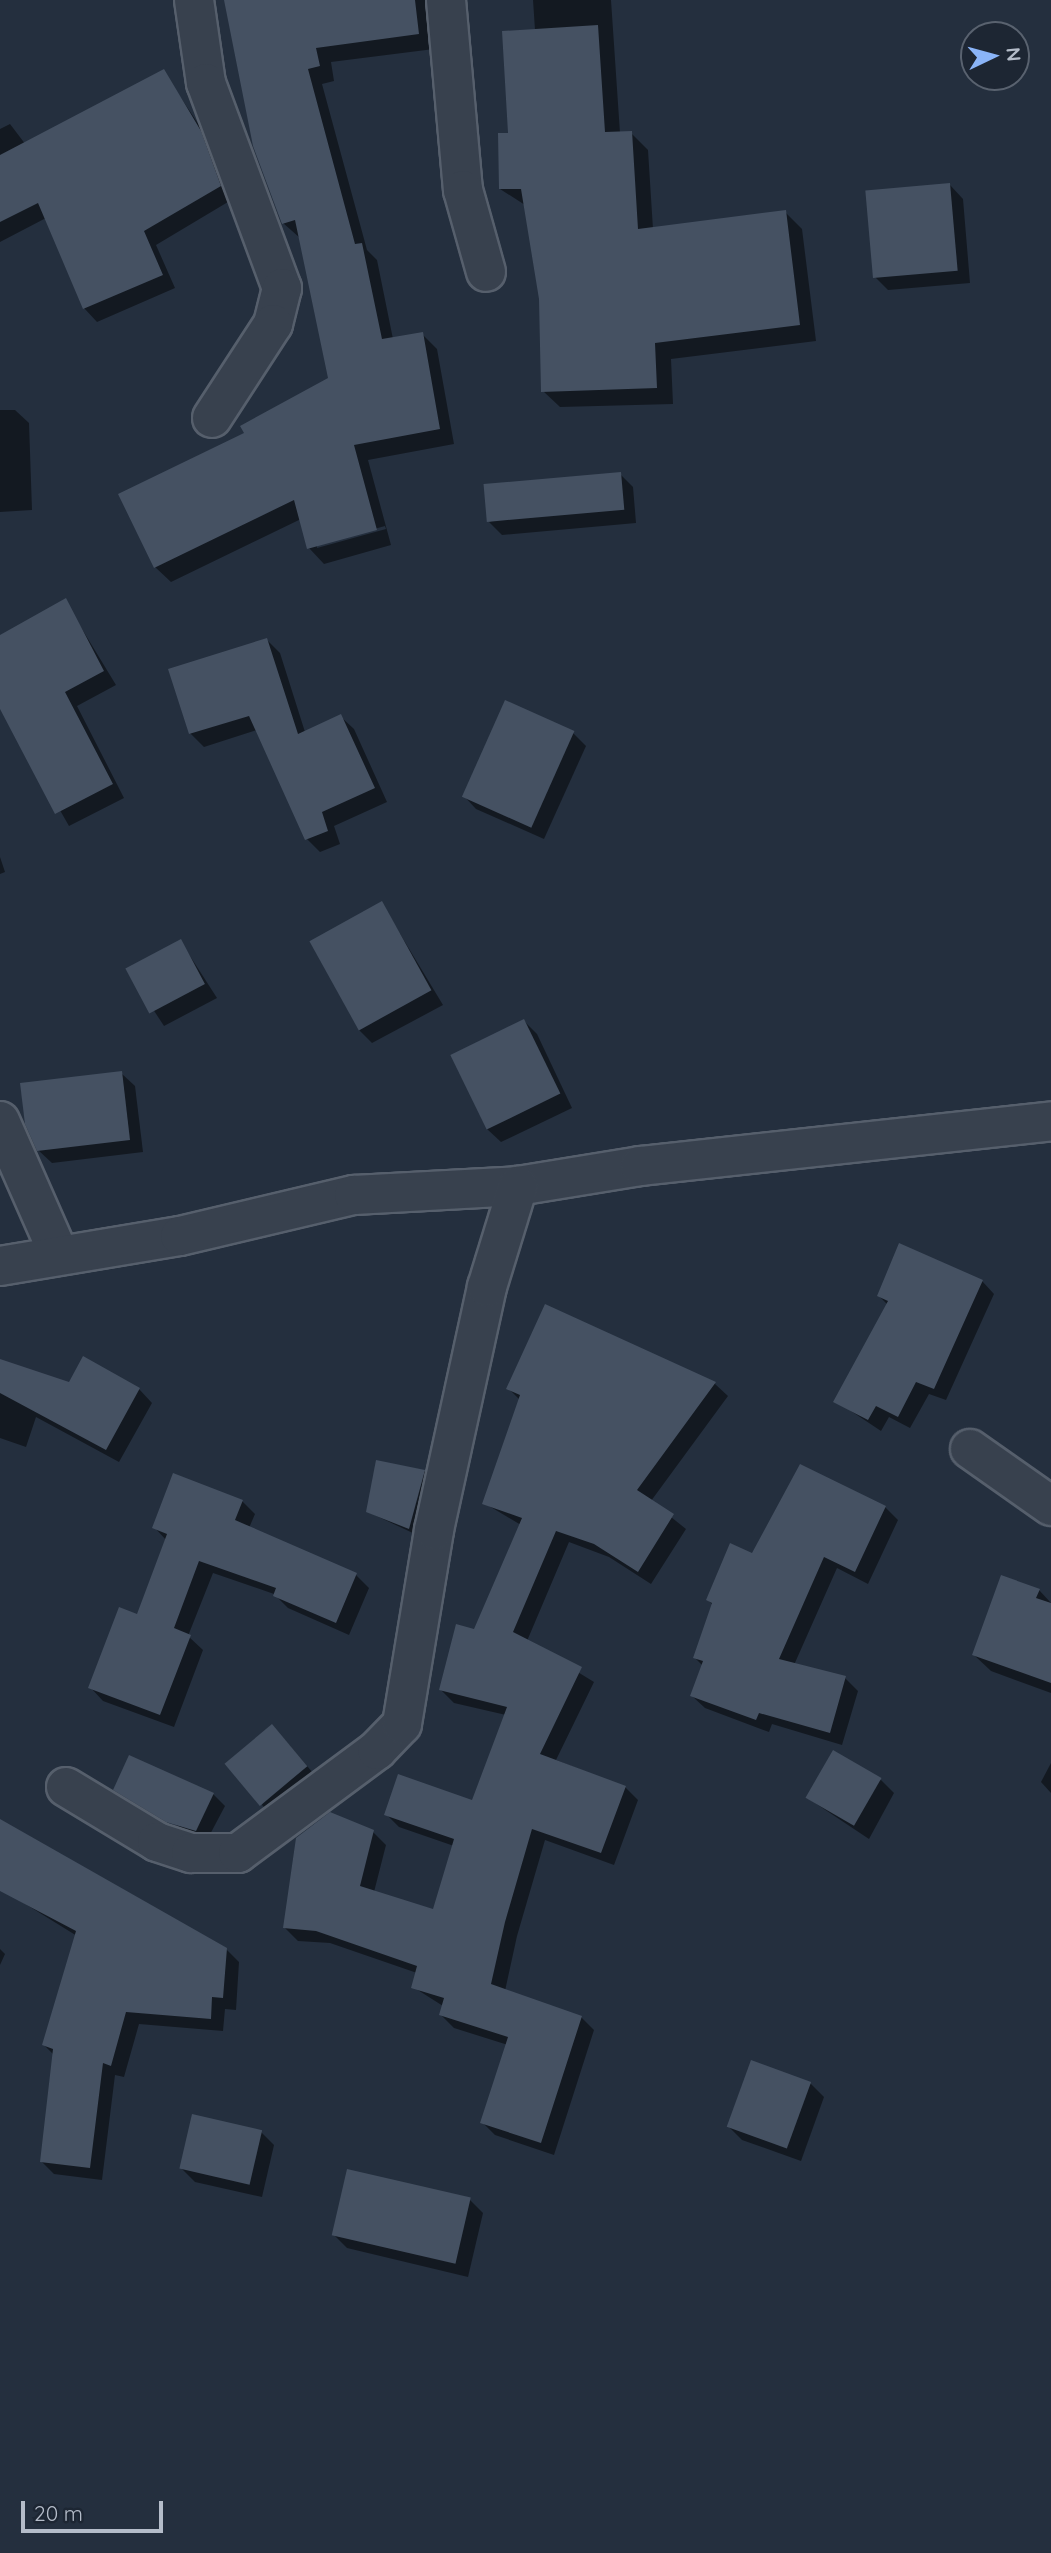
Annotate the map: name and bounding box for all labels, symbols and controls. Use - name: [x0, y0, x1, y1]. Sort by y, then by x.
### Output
- north arrow: [960, 21, 1030, 91]
- text: N: [1001, 46, 1026, 62]
- scale bar: [24, 2486, 166, 2530]
- text: 20 m: [34, 2500, 83, 2526]

